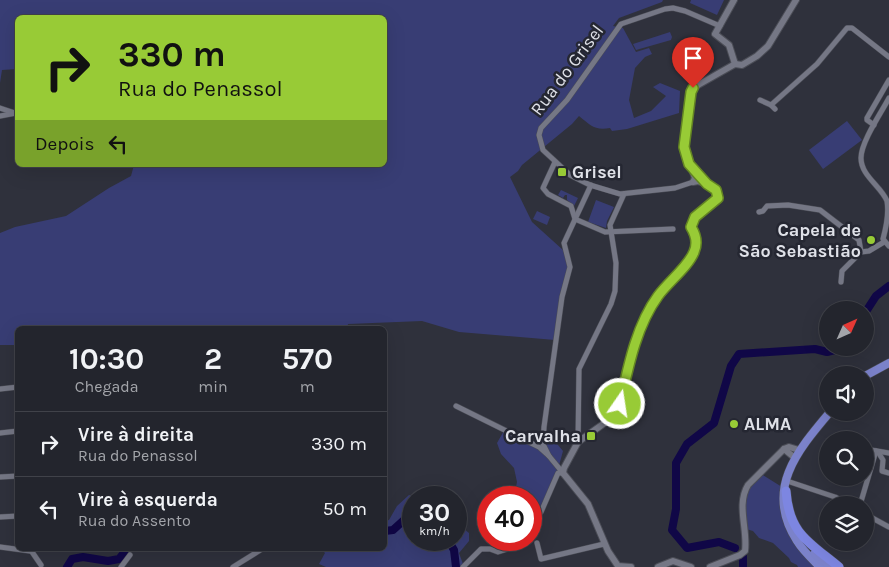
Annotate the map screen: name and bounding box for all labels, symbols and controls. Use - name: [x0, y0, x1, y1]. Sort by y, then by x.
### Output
- street label: Rua do Grisel: [526, 20, 608, 120]
- text: 330 m: [118, 34, 226, 75]
- icon: right: [35, 35, 100, 100]
- pin: [672, 37, 714, 88]
- icon: arrive: [679, 44, 707, 72]
- text: Rua do Penassol: [118, 76, 283, 102]
- icon: left: [104, 130, 132, 158]
- text: Depois: [35, 133, 94, 155]
- place label: Grisel: [572, 161, 622, 183]
- marker: Grisel: [556, 166, 568, 178]
- place label: Capela de São Sebastião: [738, 219, 861, 262]
- marker: Capela de São Sebastião: [865, 234, 877, 246]
- north arrow: [819, 301, 874, 356]
- map controls: [819, 301, 874, 551]
- text: 10:30: [69, 341, 144, 377]
- text: 2: [204, 341, 222, 377]
- text: 570: [282, 341, 333, 377]
- button: sound: [819, 366, 874, 421]
- text: Chegada: [75, 377, 139, 396]
- text: min: [198, 377, 228, 396]
- text: m: [300, 377, 315, 396]
- position arrow: [593, 377, 645, 429]
- place label: ALMA: [744, 413, 791, 435]
- marker: ALMA: [728, 418, 740, 430]
- text: Vire à direita: [78, 424, 194, 446]
- place label: Carvalha: [505, 425, 581, 447]
- icon: right: [35, 430, 63, 458]
- marker: Carvalha: [585, 430, 597, 442]
- button: search: [819, 431, 874, 486]
- text: 330 m: [311, 433, 367, 455]
- text: Rua do Penassol: [78, 446, 198, 465]
- speed limit sign: 40: [477, 486, 542, 551]
- text: Vire à esquerda: [78, 489, 218, 511]
- icon: left: [35, 495, 63, 523]
- button: layers: [819, 496, 874, 551]
- text: 50 m: [323, 498, 367, 520]
- text: 30: [419, 498, 450, 527]
- text: Rua do Assento: [78, 511, 191, 530]
- text: km/h: [419, 524, 450, 538]

